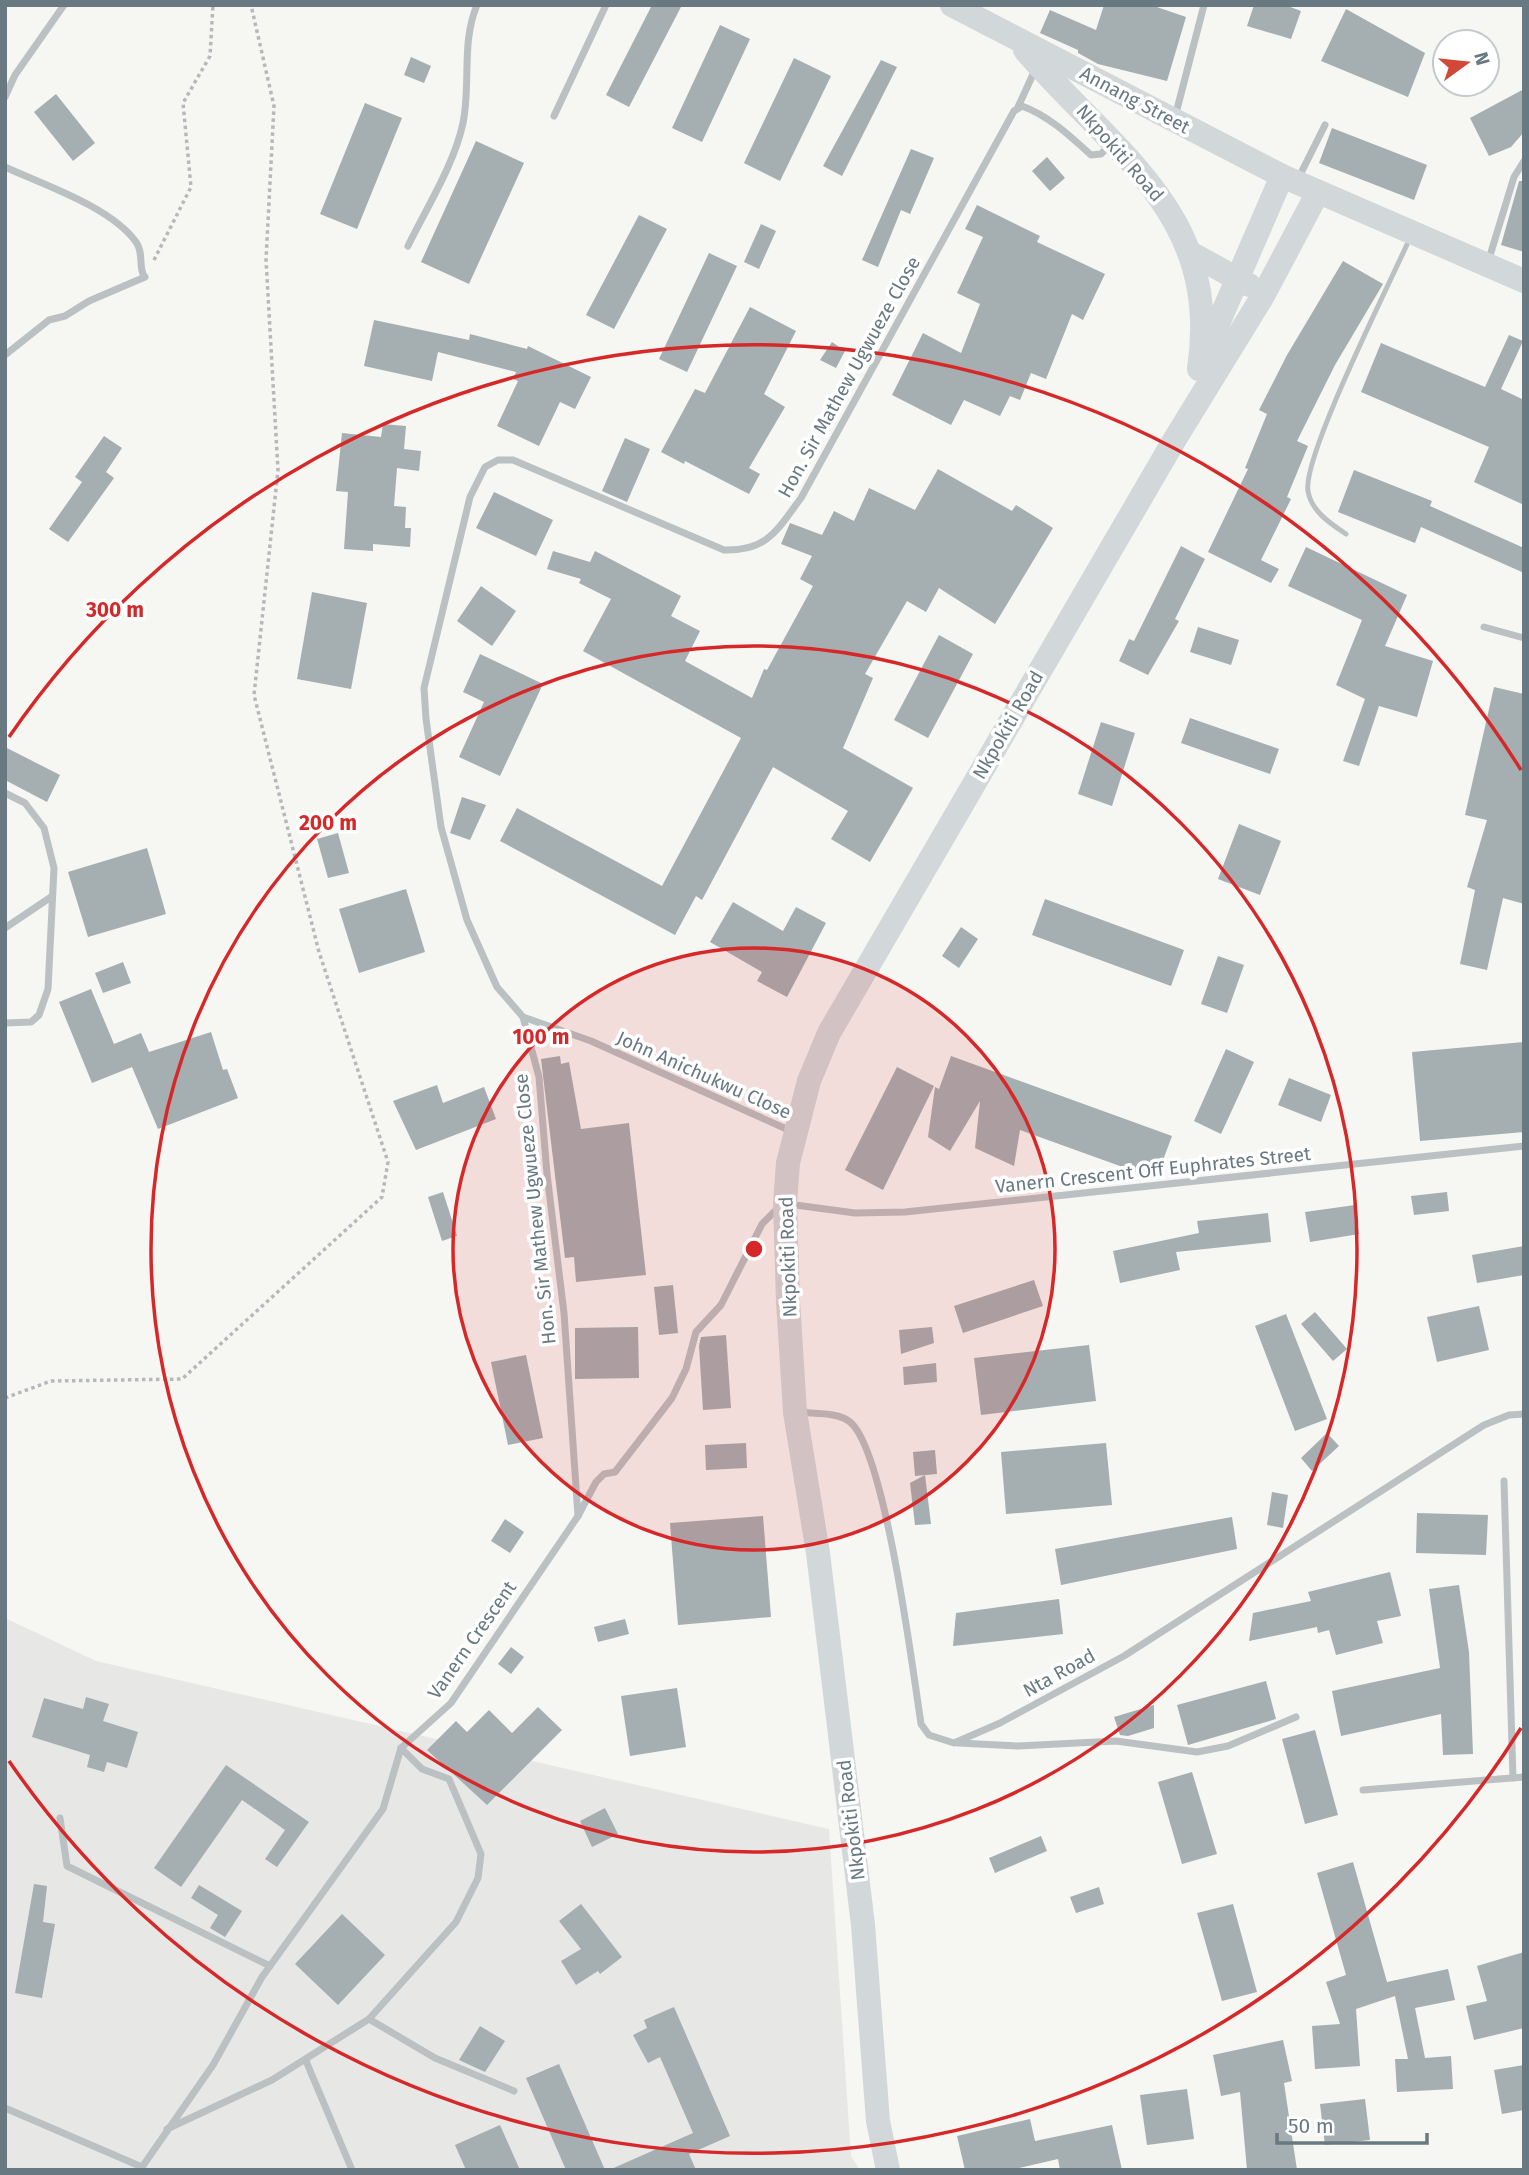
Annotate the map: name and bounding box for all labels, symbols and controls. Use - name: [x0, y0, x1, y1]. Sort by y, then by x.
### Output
- north arrow: [1431, 28, 1501, 98]
- text: N: [1469, 50, 1495, 68]
- street label: Annang Street: [1076, 61, 1194, 139]
- street label: Nkpokiti Road: [1072, 100, 1168, 206]
- street label: Hon. Sir Mathew Ugwueze Close: [773, 252, 925, 502]
- text: 300 m: [85, 597, 144, 623]
- street label: Nkpokiti Road: [968, 667, 1048, 783]
- text: 200 m: [299, 810, 357, 836]
- text: 100 m: [512, 1024, 570, 1050]
- street label: John Anichukwu Close: [613, 1026, 795, 1124]
- street label: Hon. Sir Mathew Ugwueze Close: [509, 1072, 561, 1346]
- street label: Vanern Crescent Off Euphrates Street: [994, 1142, 1312, 1198]
- street label: Nkpokiti Road: [774, 1196, 802, 1318]
- centre of rings: [742, 1237, 766, 1261]
- street label: Vanern Crescent: [423, 1577, 521, 1703]
- street label: Nta Road: [1019, 1644, 1099, 1702]
- street label: Nkpokiti Road: [832, 1758, 870, 1882]
- scale bar: [1277, 2102, 1428, 2146]
- text: 50 m: [1288, 2113, 1334, 2139]

